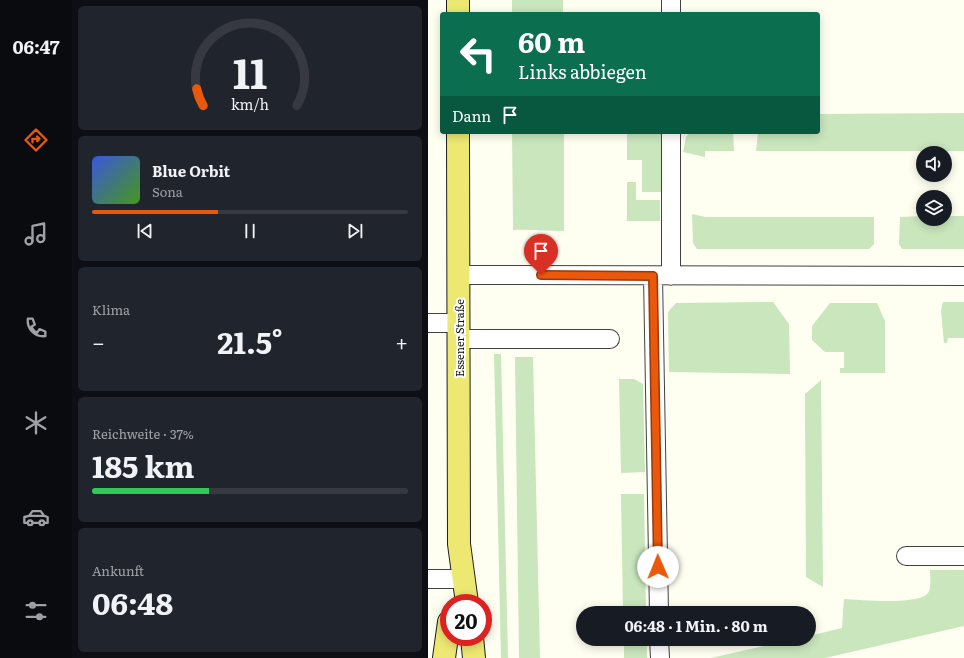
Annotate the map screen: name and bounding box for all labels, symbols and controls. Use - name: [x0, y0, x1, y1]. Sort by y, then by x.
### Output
- text: 60 m: [518, 20, 585, 62]
- icon: left: [452, 28, 504, 80]
- text: 06:47: [12, 33, 60, 60]
- text: 11: [233, 40, 267, 102]
- text: Links abbiegen: [518, 58, 647, 85]
- text: km/h: [231, 93, 270, 114]
- text: Dann: [452, 104, 491, 127]
- icon: arrive: [499, 104, 521, 126]
- icon: directions: [22, 126, 50, 154]
- map controls: [916, 146, 952, 226]
- button: sound: [916, 146, 952, 182]
- text: Blue Orbit: [152, 159, 230, 182]
- text: Sona: [152, 182, 183, 201]
- button: layers: [916, 190, 952, 226]
- icon: music: [22, 220, 50, 248]
- icon: previous: [134, 220, 156, 242]
- icon: pause: [239, 220, 261, 242]
- icon: next: [344, 220, 366, 242]
- pin: [524, 234, 558, 275]
- icon: arrive: [530, 240, 552, 262]
- street label: Essener Straße: [451, 299, 467, 377]
- text: Klima: [92, 300, 130, 319]
- icon: phone: [22, 314, 50, 342]
- text: 21.5°: [217, 319, 283, 363]
- text: −: [92, 325, 105, 358]
- text: +: [395, 325, 408, 358]
- icon: climate: [22, 409, 50, 437]
- text: Reichweite · 37%: [92, 424, 194, 443]
- text: 185 km: [92, 443, 194, 487]
- icon: car: [22, 503, 50, 531]
- position arrow: [637, 546, 679, 588]
- text: Ankunft: [92, 561, 144, 580]
- text: 06:48: [92, 580, 173, 624]
- speed limit sign: 20: [440, 594, 492, 646]
- icon: filters: [22, 597, 50, 625]
- text: 06:48 · 1 Min. · 80 m: [624, 614, 768, 637]

